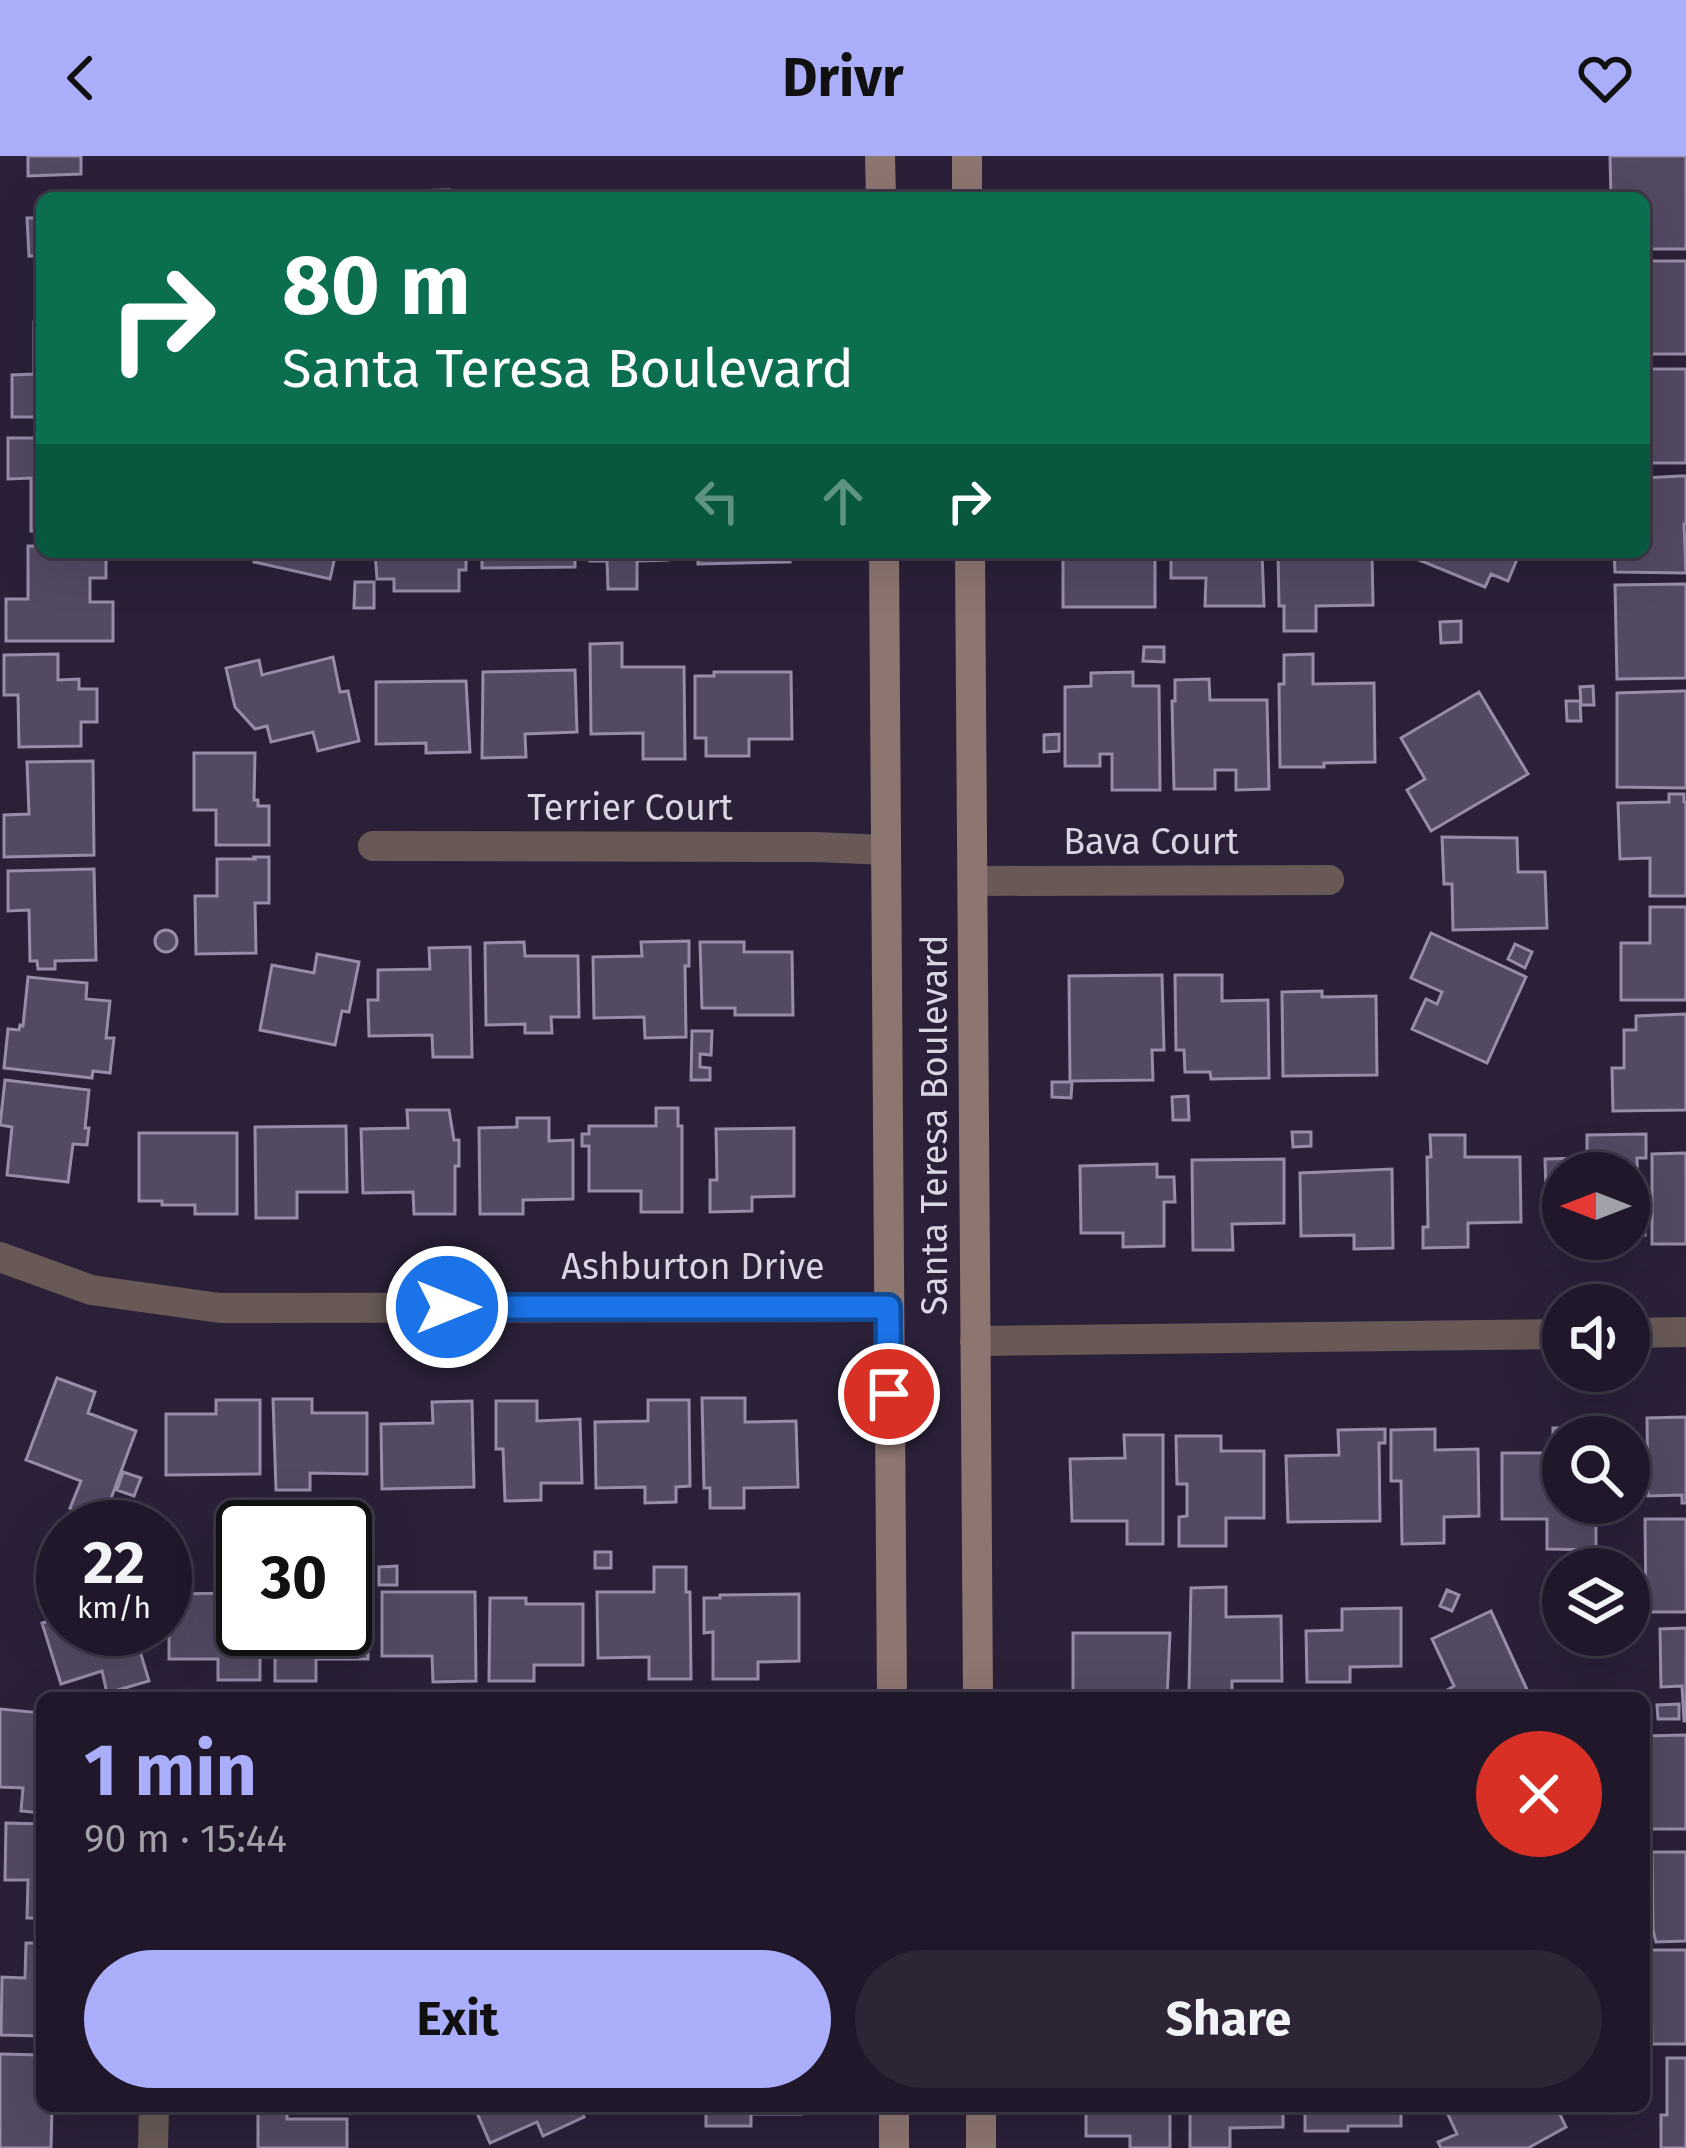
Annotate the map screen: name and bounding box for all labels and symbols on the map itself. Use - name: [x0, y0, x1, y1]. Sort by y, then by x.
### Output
- street label: Terrier Court: [527, 786, 733, 830]
- street label: Bava Court: [1063, 820, 1239, 864]
- street label: Santa Teresa Boulevard: [913, 934, 957, 1316]
- north arrow: [1542, 1152, 1650, 1260]
- position arrow: [384, 1244, 510, 1370]
- street label: Ashburton Drive: [561, 1245, 825, 1289]
- pin: [838, 1343, 940, 1445]
- speed limit sign: 30: [216, 1500, 372, 1656]

